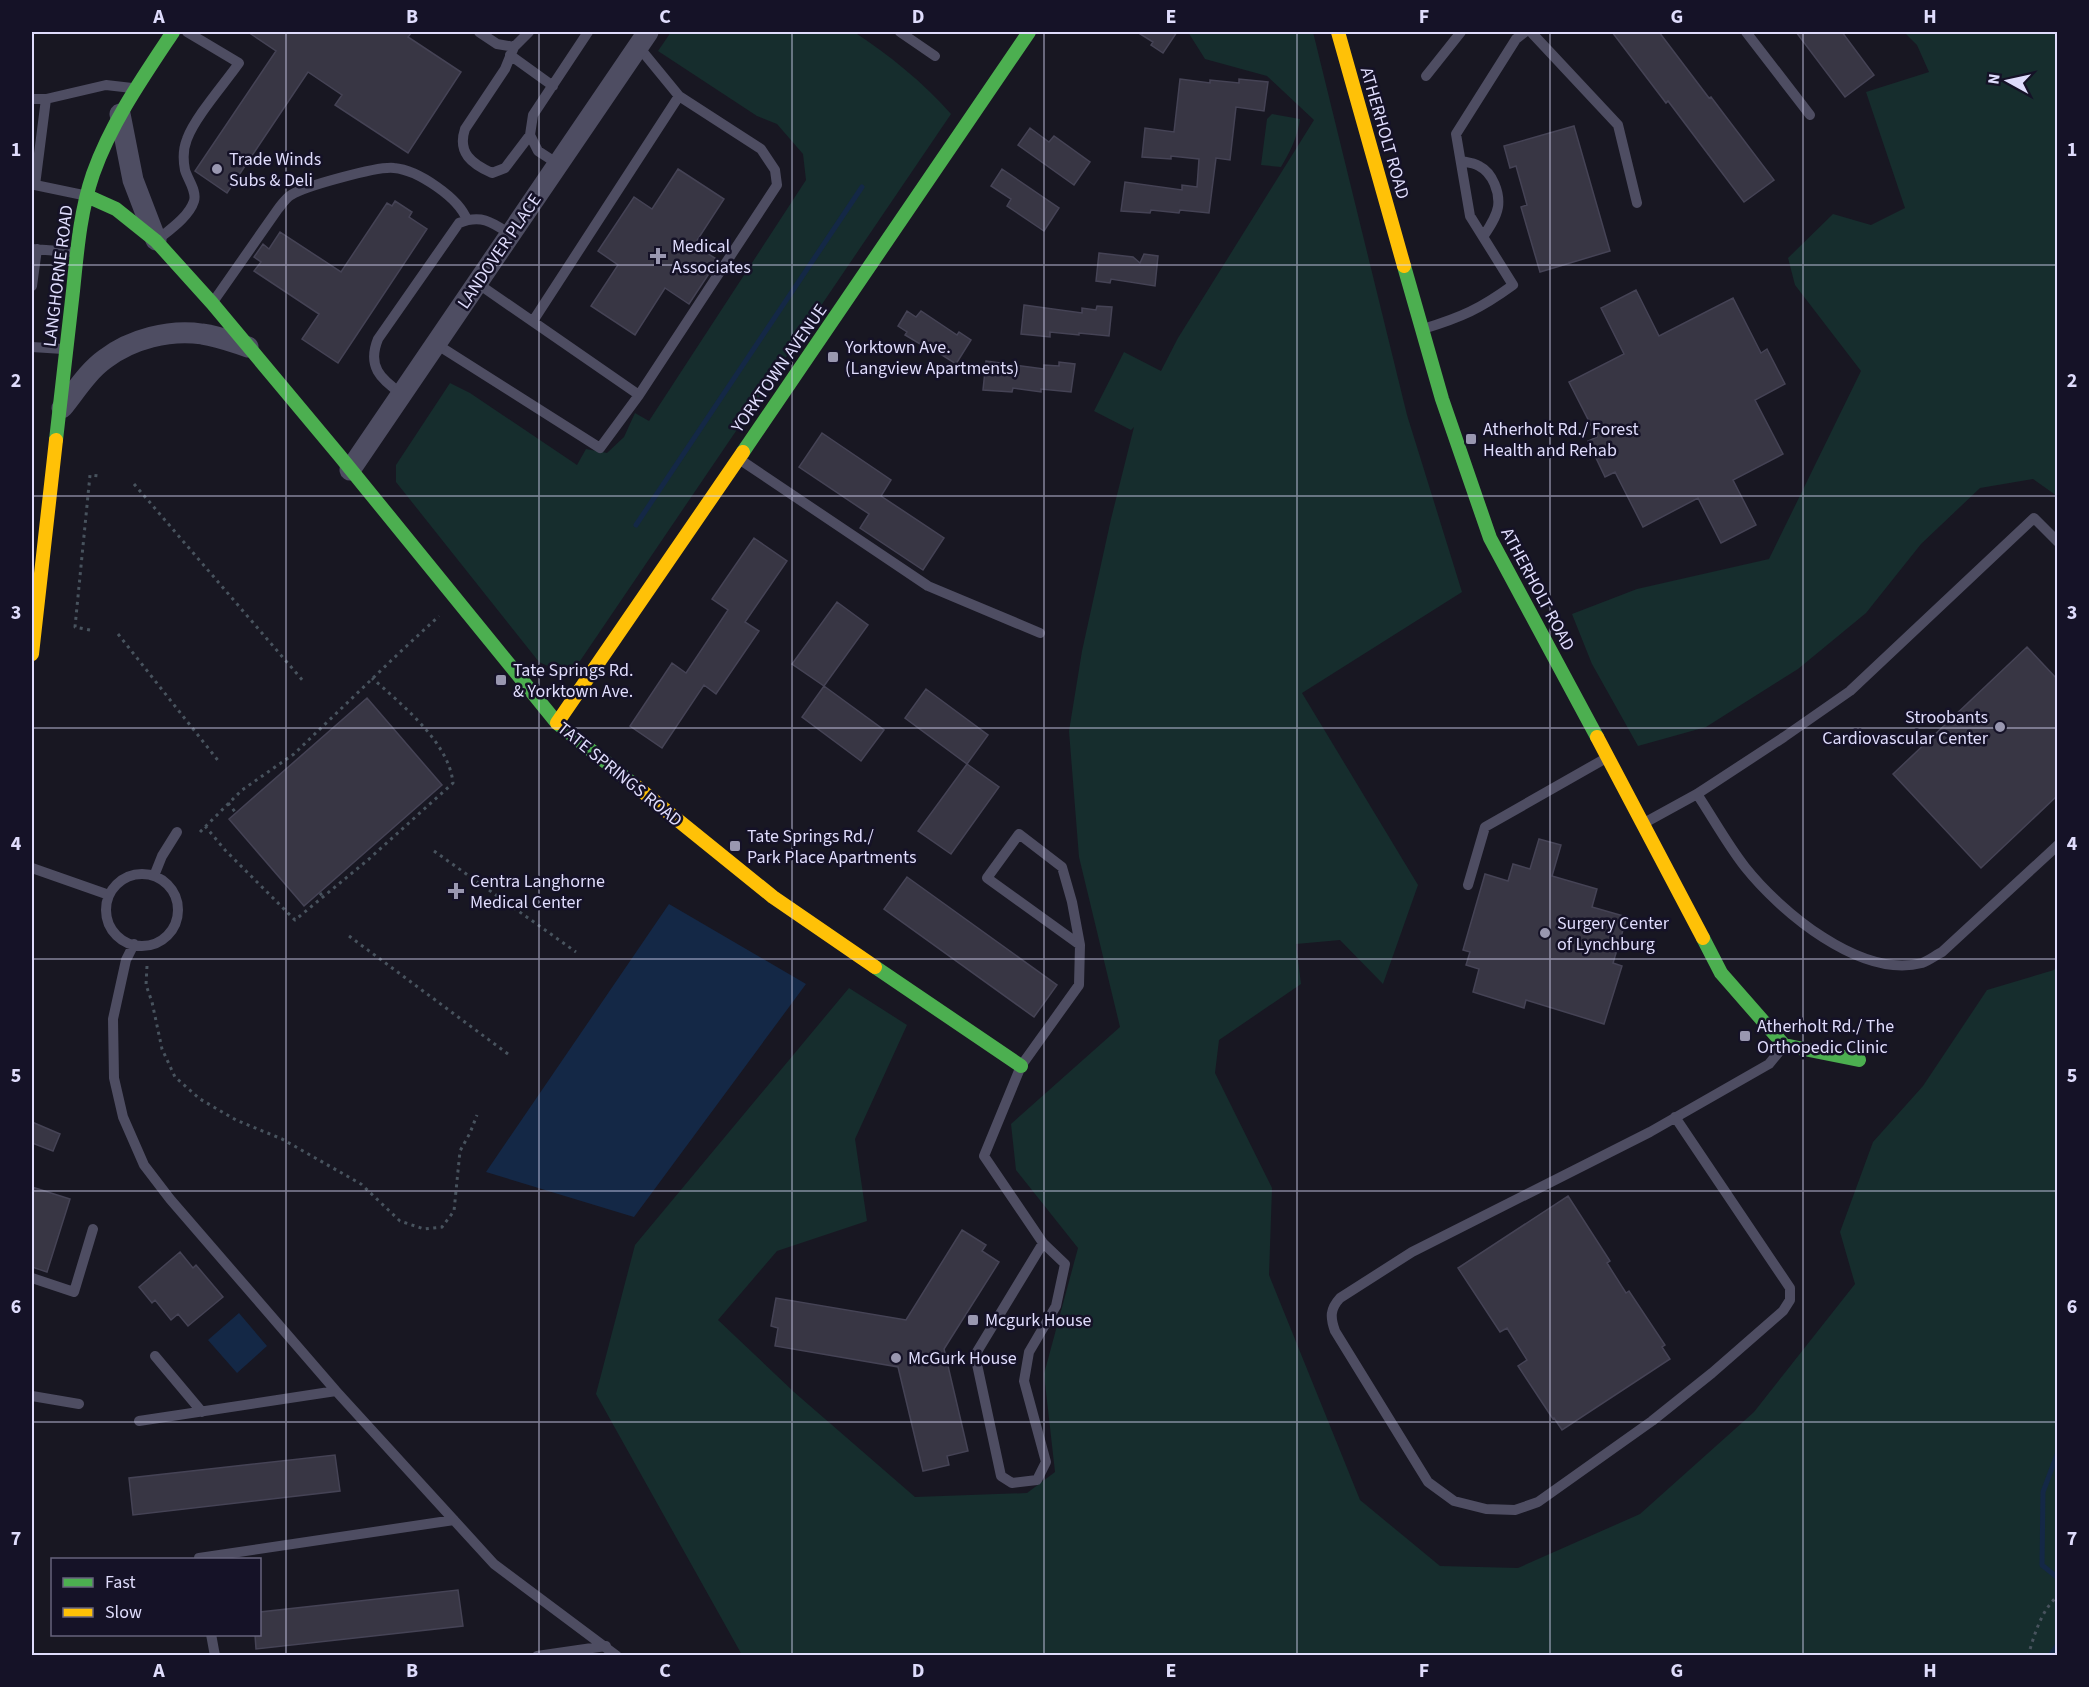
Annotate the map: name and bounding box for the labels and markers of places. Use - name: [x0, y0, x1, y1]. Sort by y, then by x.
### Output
- place label: Trade Winds Subs & Deli: [229, 147, 321, 193]
- marker: Trade Winds Subs & Deli: [210, 162, 224, 176]
- place label: Medical Associates: [672, 234, 751, 280]
- marker: Medical Associates: [649, 247, 667, 265]
- place label: Yorktown Ave. (Langview Apartments): [844, 335, 1019, 381]
- marker: Yorktown Ave. (Langview Apartments): [826, 350, 840, 364]
- place label: Atherholt Rd./ Forest Health and Rehab: [1483, 417, 1639, 463]
- marker: Atherholt Rd./ Forest Health and Rehab: [1464, 432, 1478, 446]
- place label: Tate Springs Rd. & Yorktown Ave.: [513, 658, 633, 704]
- marker: Tate Springs Rd. & Yorktown Ave.: [494, 673, 508, 687]
- place label: Stroobants Cardiovascular Center: [1822, 705, 1989, 751]
- marker: Stroobants Cardiovascular Center: [1993, 720, 2007, 734]
- place label: Tate Springs Rd./ Park Place Apartments: [747, 824, 917, 870]
- marker: Tate Springs Rd./ Park Place Apartments: [728, 839, 742, 853]
- place label: Centra Langhorne Medical Center: [470, 869, 605, 915]
- marker: Centra Langhorne Medical Center: [447, 882, 465, 900]
- place label: Surgery Center of Lynchburg: [1557, 911, 1670, 957]
- marker: Surgery Center of Lynchburg: [1538, 926, 1552, 940]
- place label: Atherholt Rd./ The Orthopedic Clinic: [1757, 1014, 1894, 1060]
- marker: Atherholt Rd./ The Orthopedic Clinic: [1738, 1029, 1752, 1043]
- place label: Mcgurk House: [985, 1308, 1092, 1333]
- marker: Mcgurk House: [966, 1313, 980, 1327]
- place label: McGurk House: [908, 1346, 1017, 1371]
- marker: McGurk House: [889, 1351, 903, 1365]

